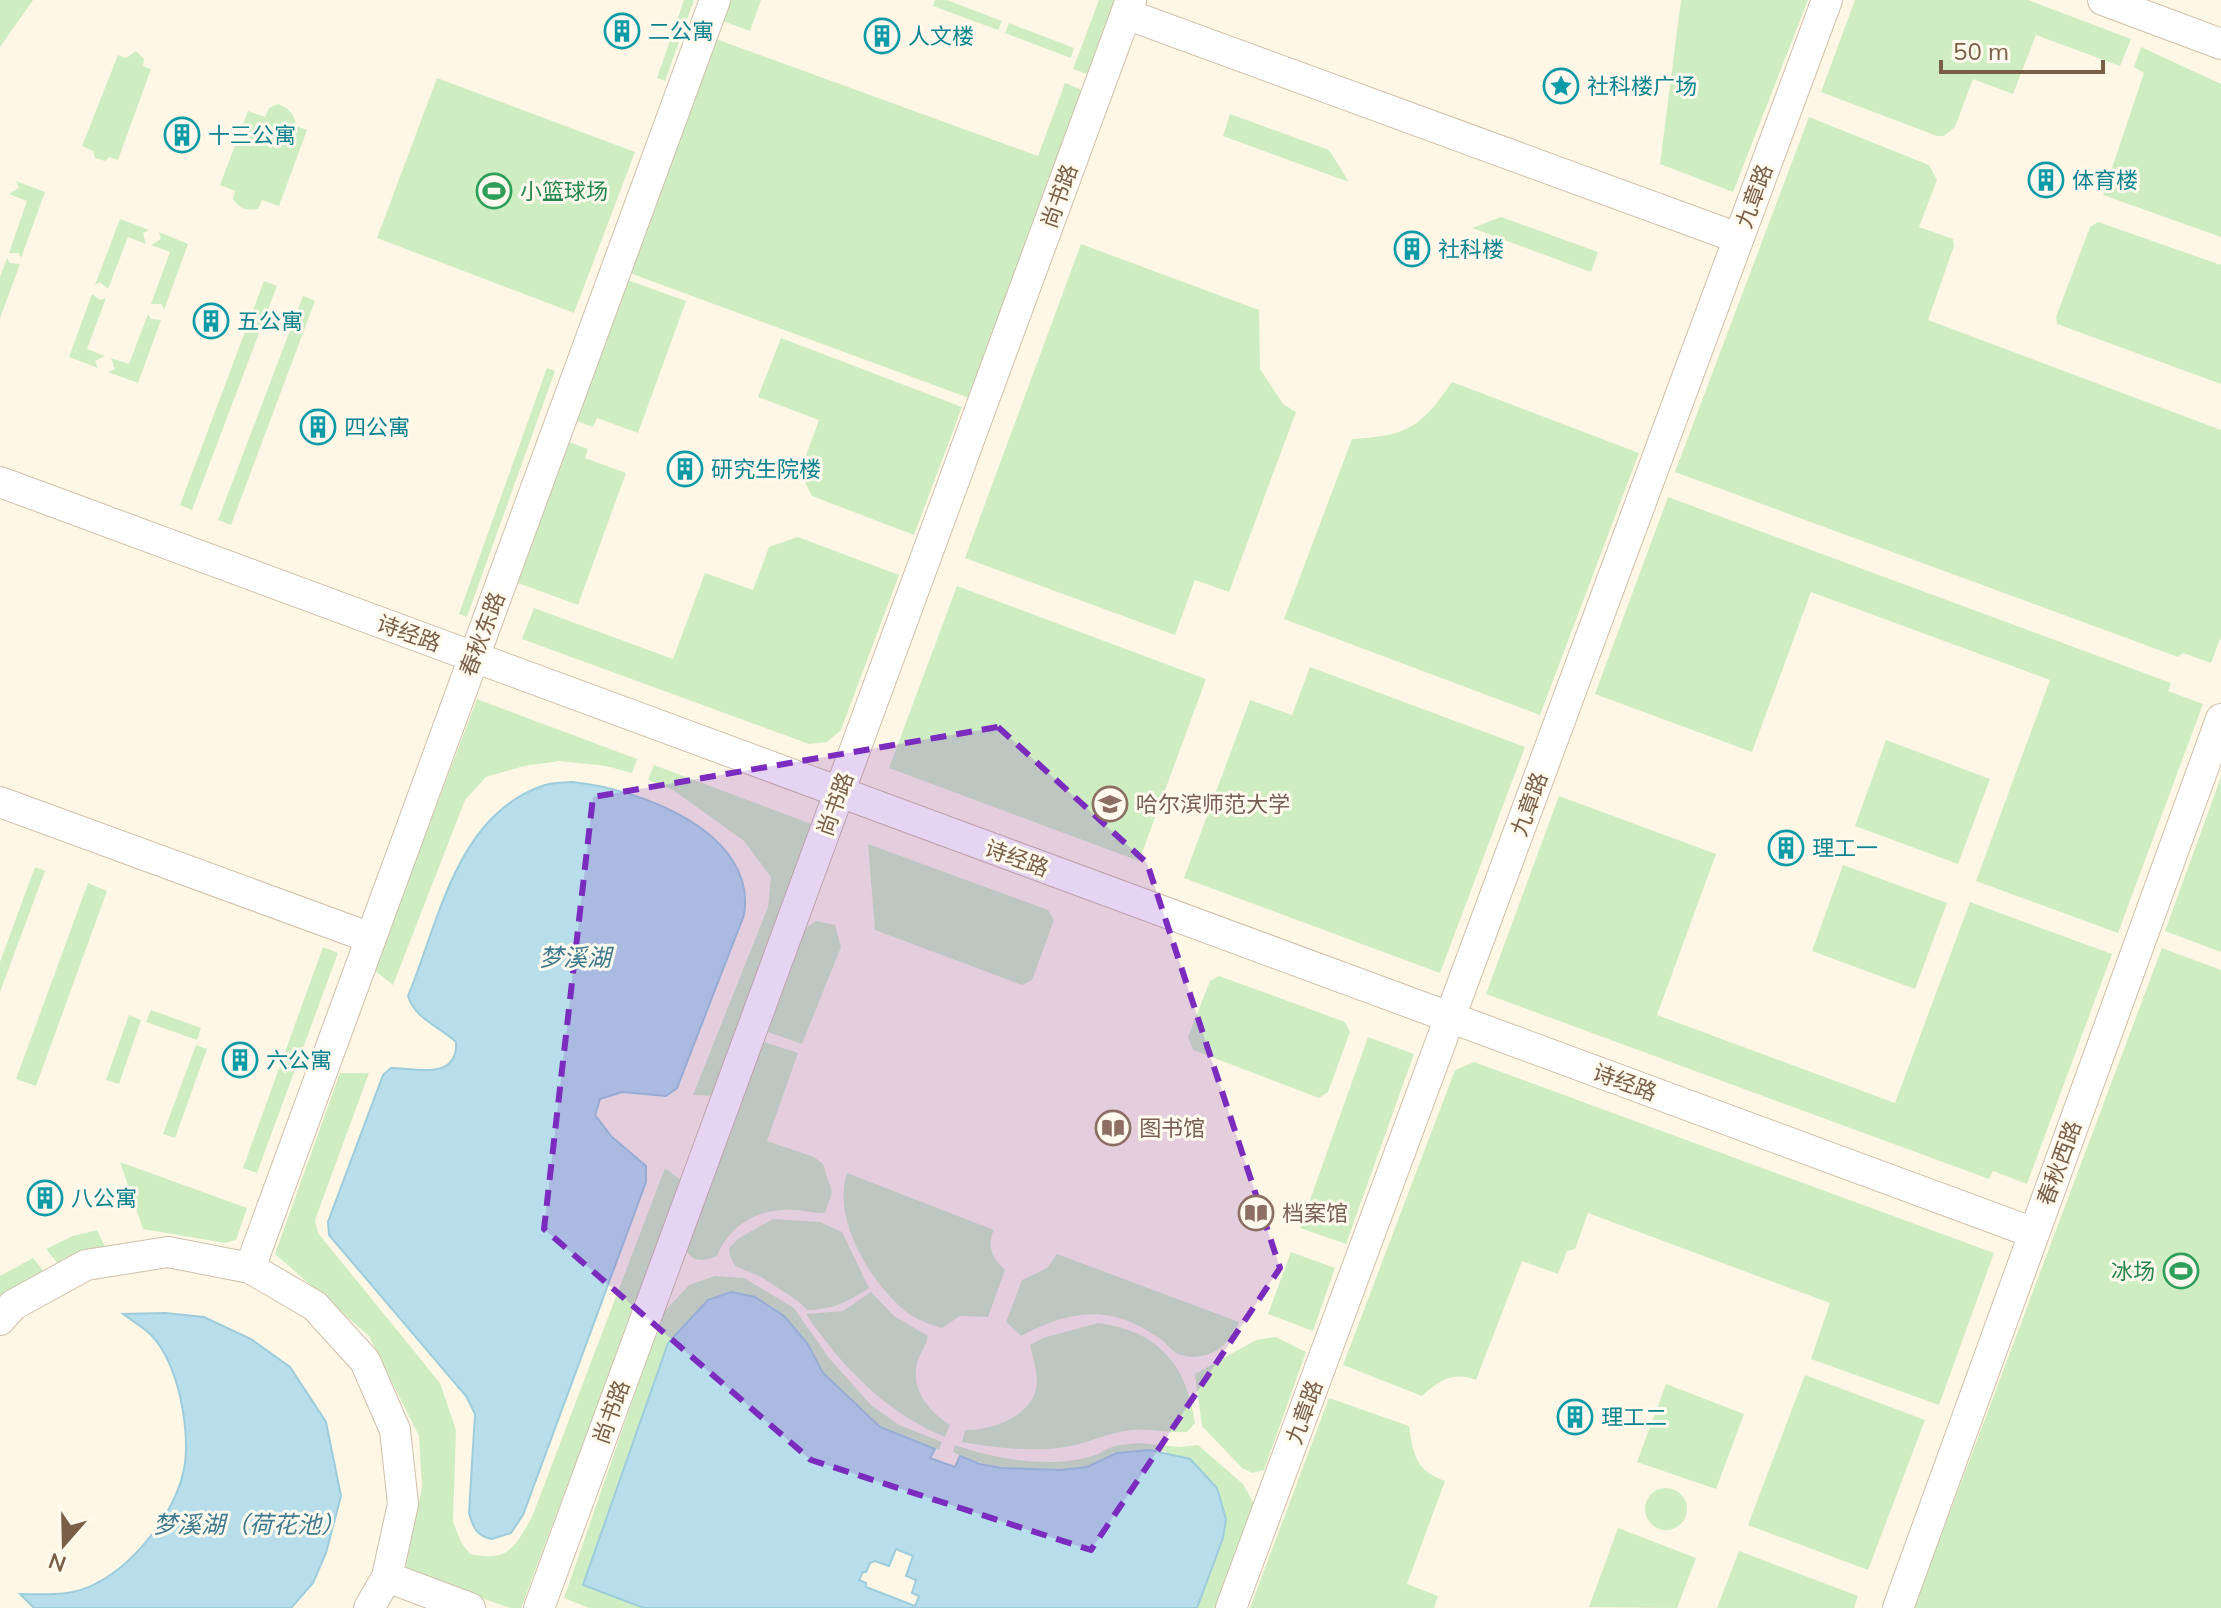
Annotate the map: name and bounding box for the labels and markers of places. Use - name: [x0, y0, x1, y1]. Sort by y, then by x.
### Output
- building icon: 二公寓: [603, 12, 641, 50]
- place label: 二公寓: [648, 17, 714, 45]
- building icon: 人文楼: [863, 17, 901, 55]
- place label: 人文楼: [908, 22, 974, 50]
- place icon: 社科楼广场: [1542, 67, 1580, 105]
- place label: 社科楼广场: [1587, 72, 1697, 100]
- building icon: 十三公寓: [163, 116, 201, 154]
- place label: 十三公寓: [208, 121, 296, 149]
- building icon: 体育楼: [2027, 161, 2065, 199]
- place label: 体育楼: [2072, 166, 2138, 194]
- sports icon: 小篮球场: [475, 172, 513, 210]
- place label: 小篮球场: [520, 177, 608, 205]
- building icon: 社科楼: [1393, 230, 1431, 268]
- place label: 社科楼: [1438, 235, 1504, 263]
- building icon: 五公寓: [192, 302, 230, 340]
- place label: 五公寓: [237, 307, 303, 335]
- building icon: 四公寓: [299, 408, 337, 446]
- place label: 四公寓: [344, 413, 410, 441]
- building icon: 研究生院楼: [666, 450, 704, 488]
- place label: 研究生院楼: [711, 455, 821, 483]
- school or university icon: 哈尔滨师范大学: [1091, 785, 1129, 823]
- place label: 哈尔滨师范大学: [1136, 790, 1290, 818]
- building icon: 理工一: [1767, 829, 1805, 867]
- place label: 理工一: [1812, 834, 1878, 862]
- building icon: 六公寓: [221, 1041, 259, 1079]
- place label: 六公寓: [266, 1046, 332, 1074]
- library icon: 图书馆: [1094, 1109, 1132, 1147]
- place label: 图书馆: [1139, 1114, 1205, 1142]
- building icon: 八公寓: [26, 1179, 64, 1217]
- place label: 八公寓: [71, 1184, 137, 1212]
- library icon: 档案馆: [1237, 1194, 1275, 1232]
- place label: 档案馆: [1282, 1199, 1348, 1227]
- sports icon: 冰场: [2162, 1252, 2200, 1290]
- place label: 冰场: [2111, 1257, 2155, 1285]
- building icon: 理工二: [1556, 1398, 1594, 1436]
- place label: 理工二: [1601, 1403, 1667, 1431]

